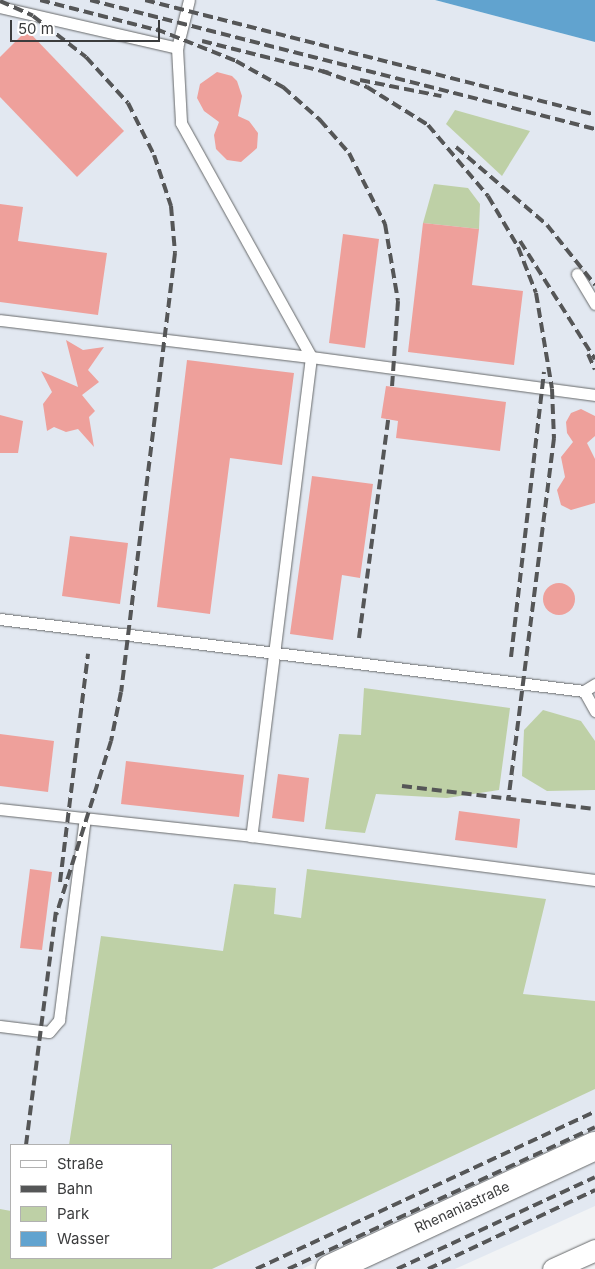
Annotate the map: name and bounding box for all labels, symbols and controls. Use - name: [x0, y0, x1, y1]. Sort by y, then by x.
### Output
- scale bar: [12, 10, 162, 42]
- text: 50 m: [18, 19, 54, 38]
- legend: [10, 1144, 172, 1259]
- text: Straße: [57, 1154, 104, 1173]
- street label: Rhenaniastraße: [412, 1178, 512, 1236]
- text: Bahn: [57, 1179, 93, 1198]
- text: Park: [57, 1204, 89, 1223]
- text: Wasser: [57, 1229, 110, 1248]

